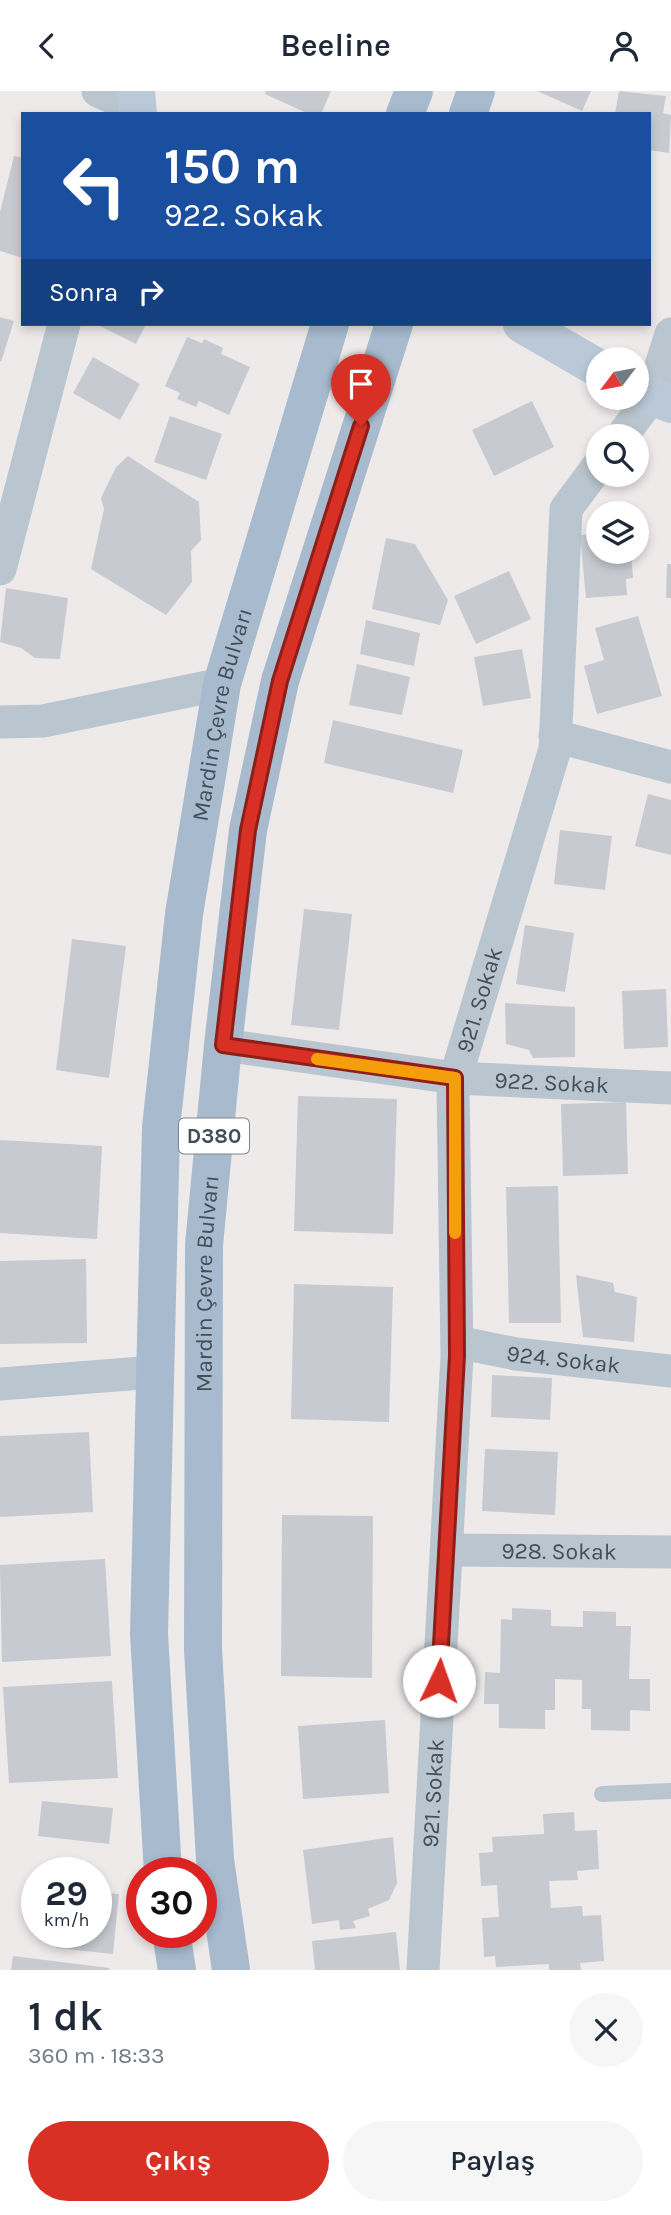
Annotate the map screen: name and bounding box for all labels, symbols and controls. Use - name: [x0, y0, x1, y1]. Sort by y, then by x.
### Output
- icon: back: [28, 27, 66, 65]
- text: Beeline: [280, 27, 391, 64]
- icon: person: [605, 27, 643, 65]
- text: 150 m: [164, 138, 300, 195]
- icon: left: [49, 140, 140, 231]
- text: 922. Sokak: [164, 197, 323, 234]
- icon: right: [132, 273, 170, 311]
- text: Sonra: [49, 277, 118, 308]
- north arrow: [586, 347, 649, 409]
- map controls: [586, 347, 649, 564]
- pin: [331, 354, 391, 426]
- icon: arrive: [342, 365, 380, 403]
- button: search: [586, 424, 649, 487]
- button: layers: [586, 501, 649, 564]
- street label: Mardin Çevre Bulvarı: [186, 605, 258, 823]
- street label: 921. Sokak: [450, 944, 508, 1056]
- street label: 922. Sokak: [494, 1066, 610, 1099]
- road number: D380: [179, 1119, 249, 1153]
- street label: Mardin Çevre Bulvarı: [190, 1174, 224, 1392]
- street label: 924. Sokak: [504, 1339, 622, 1379]
- street label: 928. Sokak: [501, 1537, 617, 1565]
- position arrow: [402, 1644, 476, 1718]
- street label: 921. Sokak: [416, 1738, 449, 1848]
- speed limit sign: 30: [126, 1857, 217, 1948]
- text: 29: [45, 1873, 88, 1914]
- text: km/h: [44, 1909, 89, 1931]
- text: 1 dk: [28, 1991, 103, 2041]
- button: close: [569, 1993, 643, 2067]
- text: 360 m · 18:33: [28, 2042, 165, 2069]
- button: Çıkış: [28, 2121, 329, 2201]
- button: Paylaş: [343, 2121, 643, 2201]

